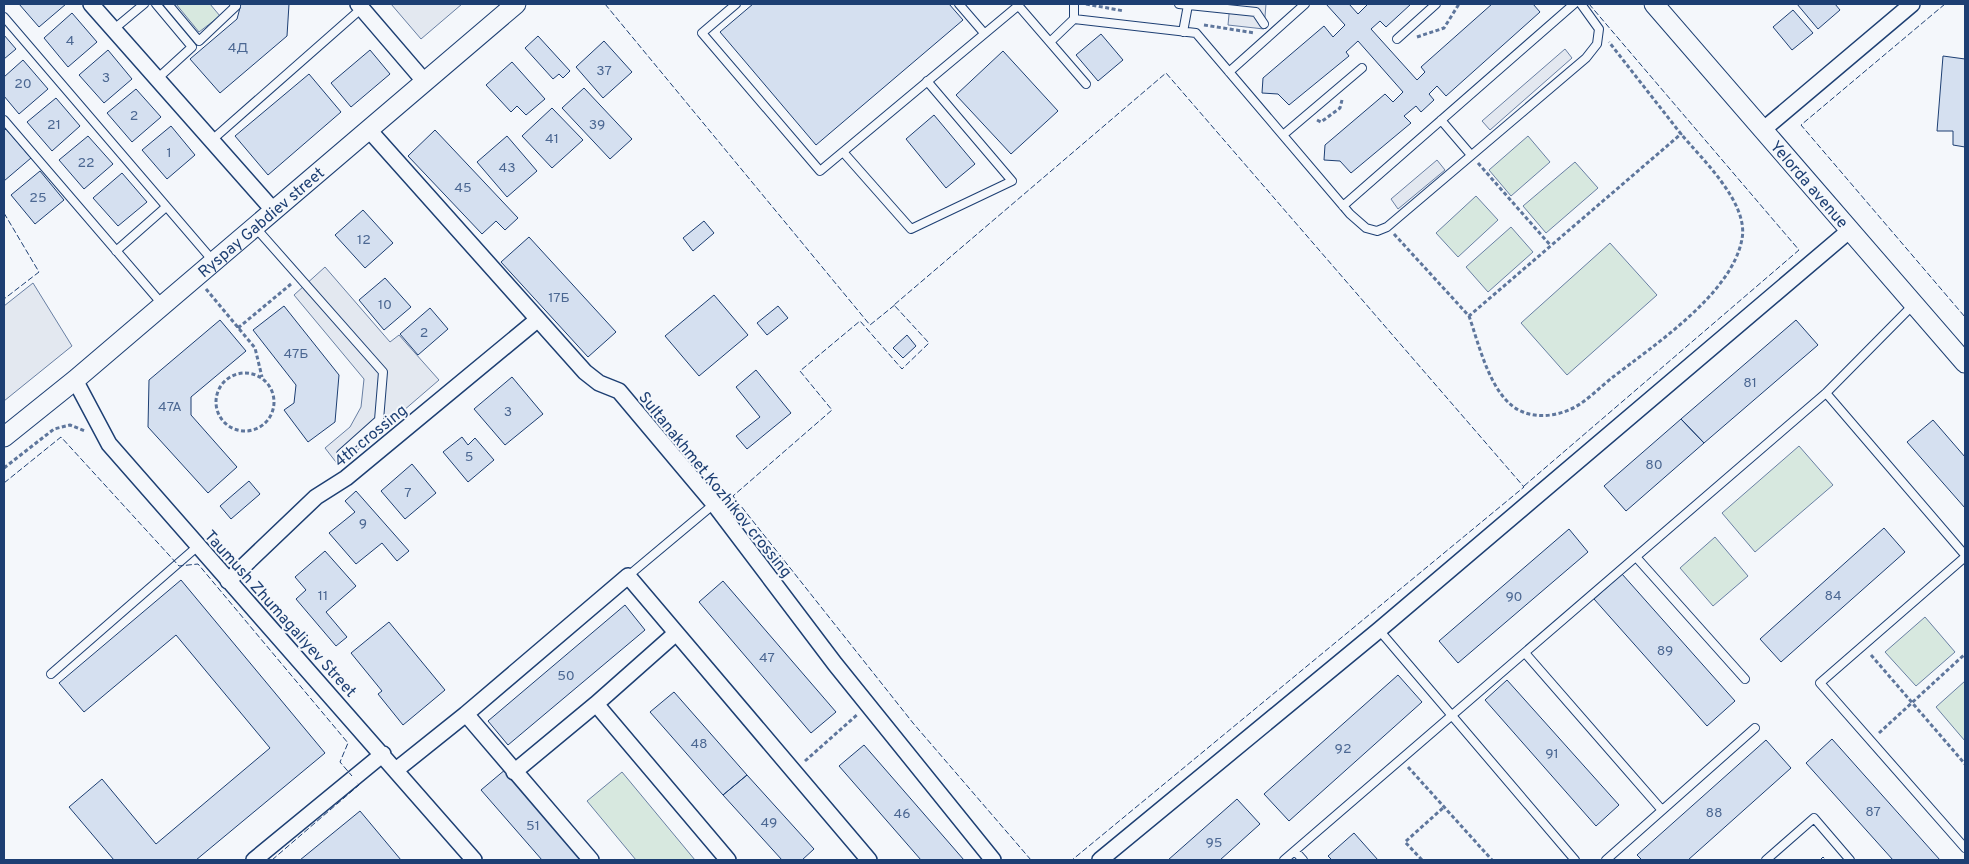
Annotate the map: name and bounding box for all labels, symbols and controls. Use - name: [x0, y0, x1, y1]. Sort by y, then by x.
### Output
- house number: 4: [66, 33, 74, 50]
- house number: 4Д: [228, 40, 248, 57]
- house number: 37: [596, 63, 612, 80]
- house number: 3: [102, 70, 110, 87]
- house number: 20: [14, 76, 32, 93]
- house number: 2: [130, 108, 138, 125]
- house number: 21: [47, 117, 61, 134]
- house number: 39: [589, 117, 605, 134]
- house number: 41: [545, 131, 559, 148]
- street label: Yelorda avenue: [1765, 137, 1852, 233]
- house number: 1: [166, 145, 172, 162]
- house number: 22: [77, 155, 95, 172]
- house number: 43: [498, 160, 516, 177]
- street label: Ryspay Gabdiev street: [195, 164, 329, 283]
- house number: 45: [454, 180, 472, 197]
- house number: 25: [29, 190, 47, 207]
- house number: 12: [357, 232, 371, 249]
- house number: 17Б: [548, 290, 570, 307]
- house number: 10: [378, 297, 392, 314]
- house number: 2: [420, 325, 428, 342]
- house number: 47Б: [284, 346, 309, 363]
- house number: 81: [1743, 375, 1757, 392]
- street label: Sultanakhmet Kozhikov crossing: [633, 388, 796, 582]
- house number: 47А: [158, 399, 182, 416]
- street label: 4th crossing: [331, 401, 412, 472]
- house number: 3: [504, 404, 512, 421]
- house number: 5: [465, 449, 473, 466]
- house number: 80: [1645, 457, 1663, 474]
- house number: 7: [404, 485, 412, 502]
- house number: 9: [359, 516, 367, 533]
- street label: Taumush Zhumagaliyev Street: [199, 527, 360, 702]
- house number: 11: [318, 588, 328, 605]
- house number: 84: [1824, 588, 1842, 605]
- house number: 90: [1505, 589, 1523, 606]
- house number: 89: [1657, 643, 1673, 660]
- house number: 47: [759, 650, 775, 667]
- house number: 50: [557, 668, 575, 685]
- house number: 48: [690, 736, 708, 753]
- house number: 92: [1335, 741, 1351, 758]
- house number: 91: [1545, 746, 1559, 763]
- house number: 87: [1865, 804, 1881, 821]
- house number: 88: [1705, 805, 1723, 822]
- house number: 46: [893, 806, 911, 823]
- house number: 49: [761, 815, 777, 832]
- house number: 51: [526, 818, 540, 835]
- house number: 95: [1205, 835, 1223, 852]

